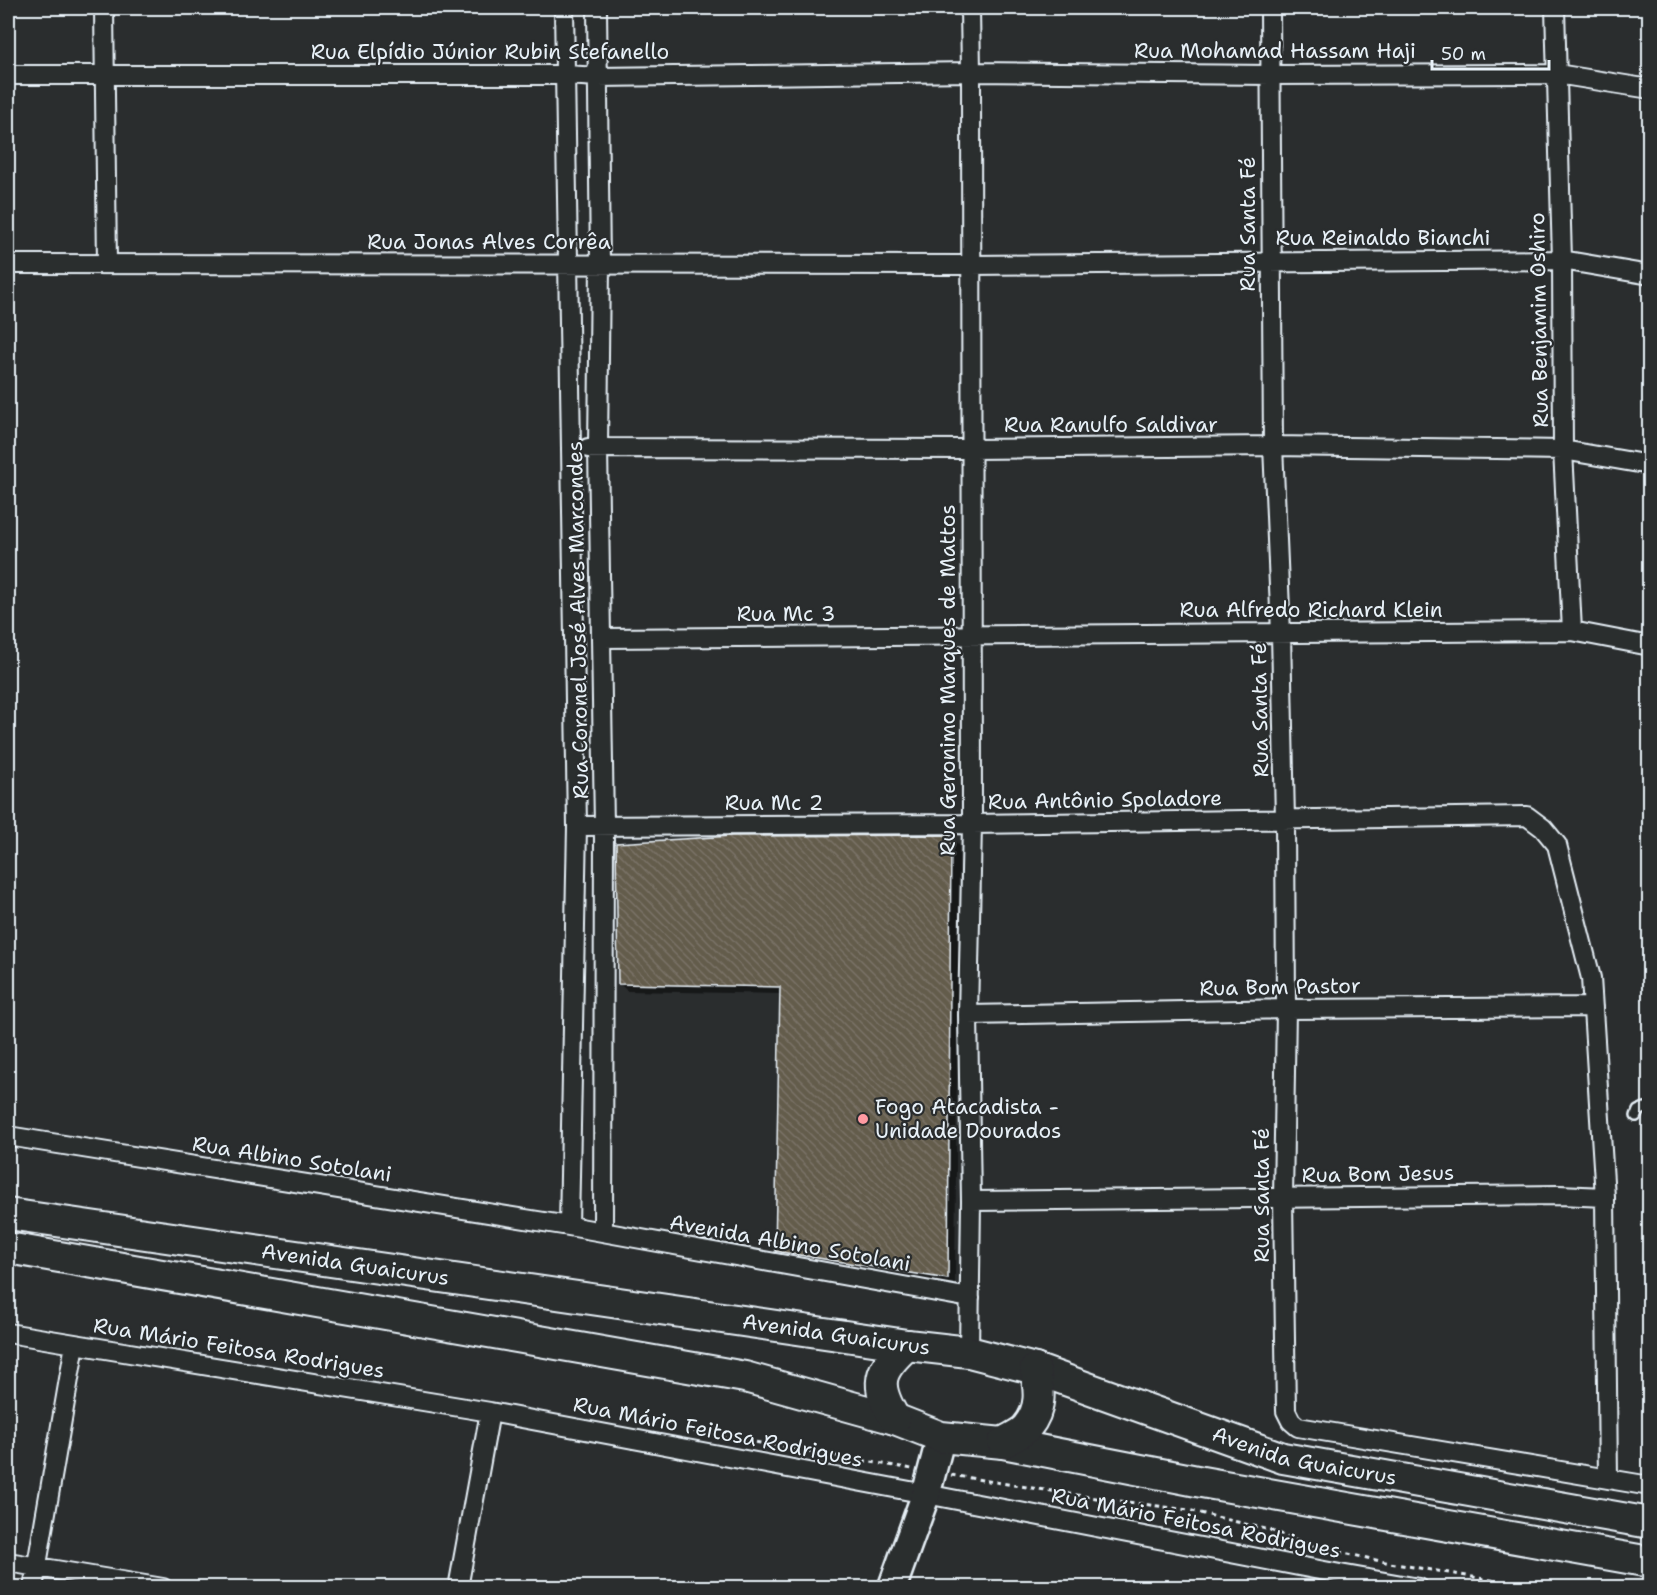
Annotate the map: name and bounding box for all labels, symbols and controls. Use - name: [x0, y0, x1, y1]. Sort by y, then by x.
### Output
- scale bar: [1432, 33, 1549, 71]
- street label: Rua Mohamad Hassam Haji: [1134, 37, 1416, 65]
- street label: Rua Elpídio Júnior Rubin Stefanello: [311, 38, 669, 66]
- text: 50 m: [1441, 42, 1486, 66]
- street label: Rua Santa Fé: [1234, 157, 1262, 291]
- street label: Rua Benjamim Oshiro: [1523, 212, 1555, 428]
- street label: Rua Reinaldo Bianchi: [1276, 224, 1490, 252]
- street label: Rua Jonas Alves Corrêa: [367, 228, 611, 256]
- street label: Rua Ranulfo Saldivar: [1004, 411, 1218, 439]
- street label: Rua Coronel José Alves Marcondes: [561, 441, 595, 799]
- street label: Rua Geronimo Marques de Mattos: [934, 504, 962, 856]
- street label: Rua Alfredo Richard Klein: [1179, 596, 1443, 624]
- street label: Rua Mc 3: [737, 600, 835, 628]
- street label: Rua Santa Fé: [1245, 642, 1275, 778]
- street label: Rua Antônio Spoladore: [988, 784, 1222, 816]
- street label: Rua Mc 2: [725, 789, 823, 817]
- street label: Rua Bom Pastor: [1199, 972, 1361, 1002]
- place label: Fogo Atacadista - Unidade Dourados: [875, 1093, 1061, 1145]
- marker: Fogo Atacadista - Unidade Dourados: [856, 1112, 870, 1126]
- street label: Rua Santa Fé: [1248, 1128, 1276, 1262]
- street label: Rua Albino Sotolani: [190, 1129, 394, 1189]
- street label: Rua Bom Jesus: [1301, 1159, 1455, 1189]
- street label: Avenida Albino Sotolani: [667, 1208, 913, 1278]
- street label: Avenida Guaicurus: [260, 1237, 451, 1292]
- street label: Avenida Guaicurus: [740, 1307, 932, 1362]
- street label: Rua Mário Feitosa Rodrigues: [91, 1311, 387, 1385]
- street label: Rua Mário Feitosa Rodrigues: [571, 1390, 865, 1474]
- street label: Avenida Guaicurus: [1208, 1420, 1399, 1492]
- street label: Rua Mário Feitosa Rodrigues: [1049, 1481, 1343, 1565]

